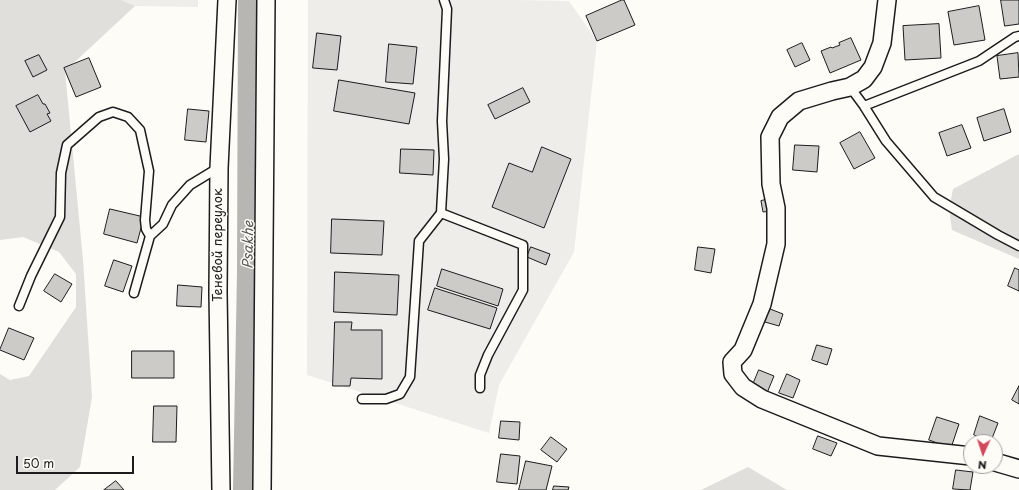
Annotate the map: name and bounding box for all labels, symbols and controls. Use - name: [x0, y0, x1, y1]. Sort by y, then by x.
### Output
- street label: Теневой переулок: [210, 188, 226, 302]
- water label: Psakhe: [240, 221, 258, 269]
- north arrow: [963, 434, 1003, 474]
- scale bar: [18, 448, 136, 474]
- text: 50 m: [23, 454, 54, 472]
- text: N: [978, 457, 987, 474]

